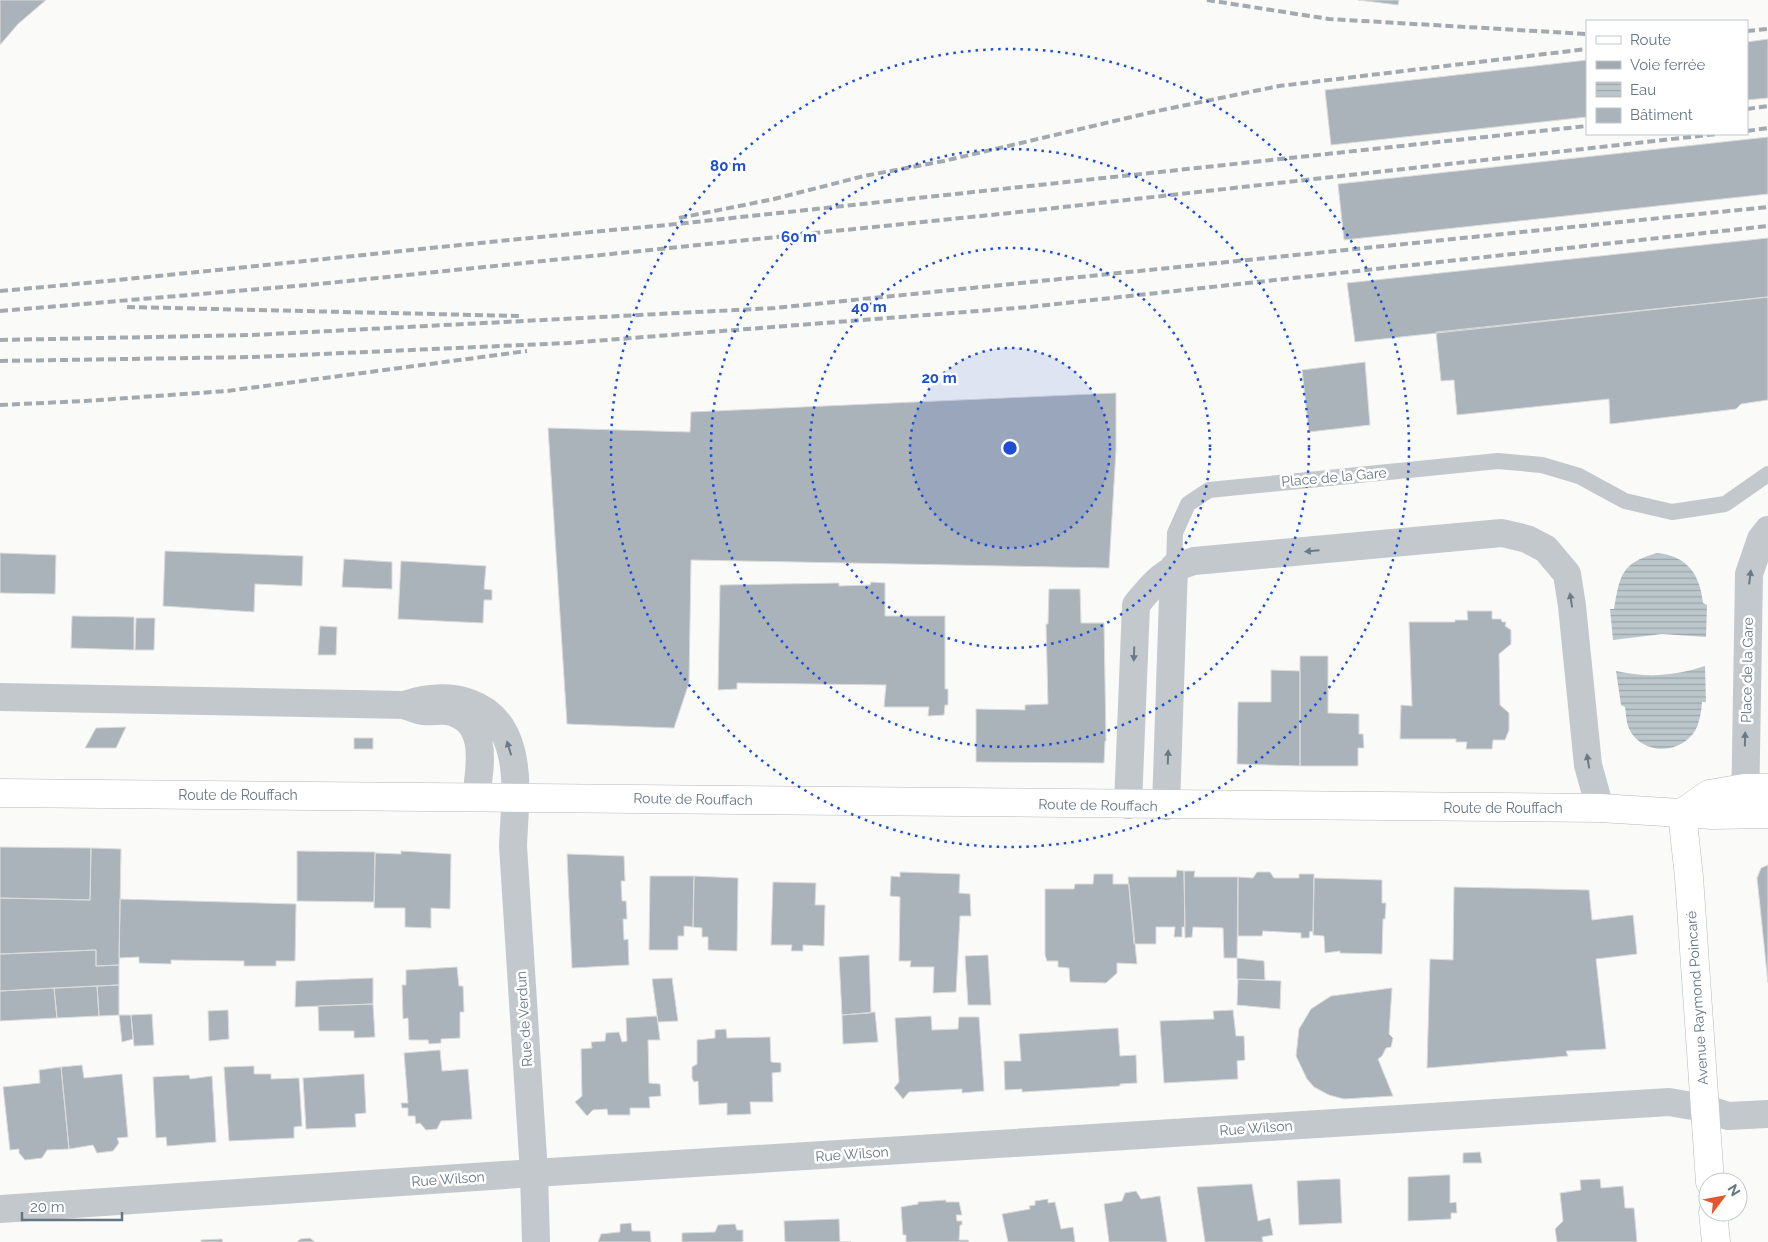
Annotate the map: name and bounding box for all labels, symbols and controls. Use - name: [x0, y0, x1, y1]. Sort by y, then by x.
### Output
- legend: [1586, 20, 1748, 135]
- text: Route: [1630, 31, 1671, 49]
- text: Voie ferrée: [1630, 56, 1706, 74]
- text: Eau: [1630, 81, 1656, 99]
- text: Bâtiment: [1630, 106, 1693, 124]
- text: 80 m: [710, 157, 746, 175]
- text: 60 m: [781, 228, 817, 246]
- text: 40 m: [851, 298, 887, 316]
- text: 20 m: [921, 369, 957, 387]
- centre of rings: [1001, 439, 1019, 457]
- street label: Place de la Gare: [1281, 464, 1387, 490]
- one-way arrow: [1304, 547, 1320, 555]
- one-way arrow: [1746, 568, 1754, 584]
- one-way arrow: [1567, 591, 1575, 607]
- street label: Place de la Gare: [1738, 617, 1756, 723]
- one-way arrow: [1129, 646, 1137, 662]
- one-way arrow: [1741, 731, 1749, 747]
- one-way arrow: [505, 740, 513, 755]
- one-way arrow: [1165, 749, 1173, 765]
- one-way arrow: [1584, 753, 1592, 769]
- street label: Route de Rouffach: [178, 787, 298, 803]
- street label: Route de Rouffach: [633, 790, 753, 808]
- street label: Route de Rouffach: [1038, 796, 1158, 814]
- street label: Route de Rouffach: [1443, 800, 1563, 816]
- street label: Avenue Raymond Poincaré: [1683, 910, 1711, 1086]
- street label: Rue de Verdun: [513, 971, 535, 1067]
- street label: Rue Wilson: [1219, 1117, 1293, 1139]
- street label: Rue Wilson: [815, 1143, 889, 1165]
- street label: Rue Wilson: [411, 1168, 485, 1190]
- north arrow: [1698, 1172, 1748, 1222]
- text: N: [1724, 1181, 1744, 1199]
- scale bar: [22, 1190, 122, 1222]
- text: 20 m: [30, 1198, 65, 1216]

